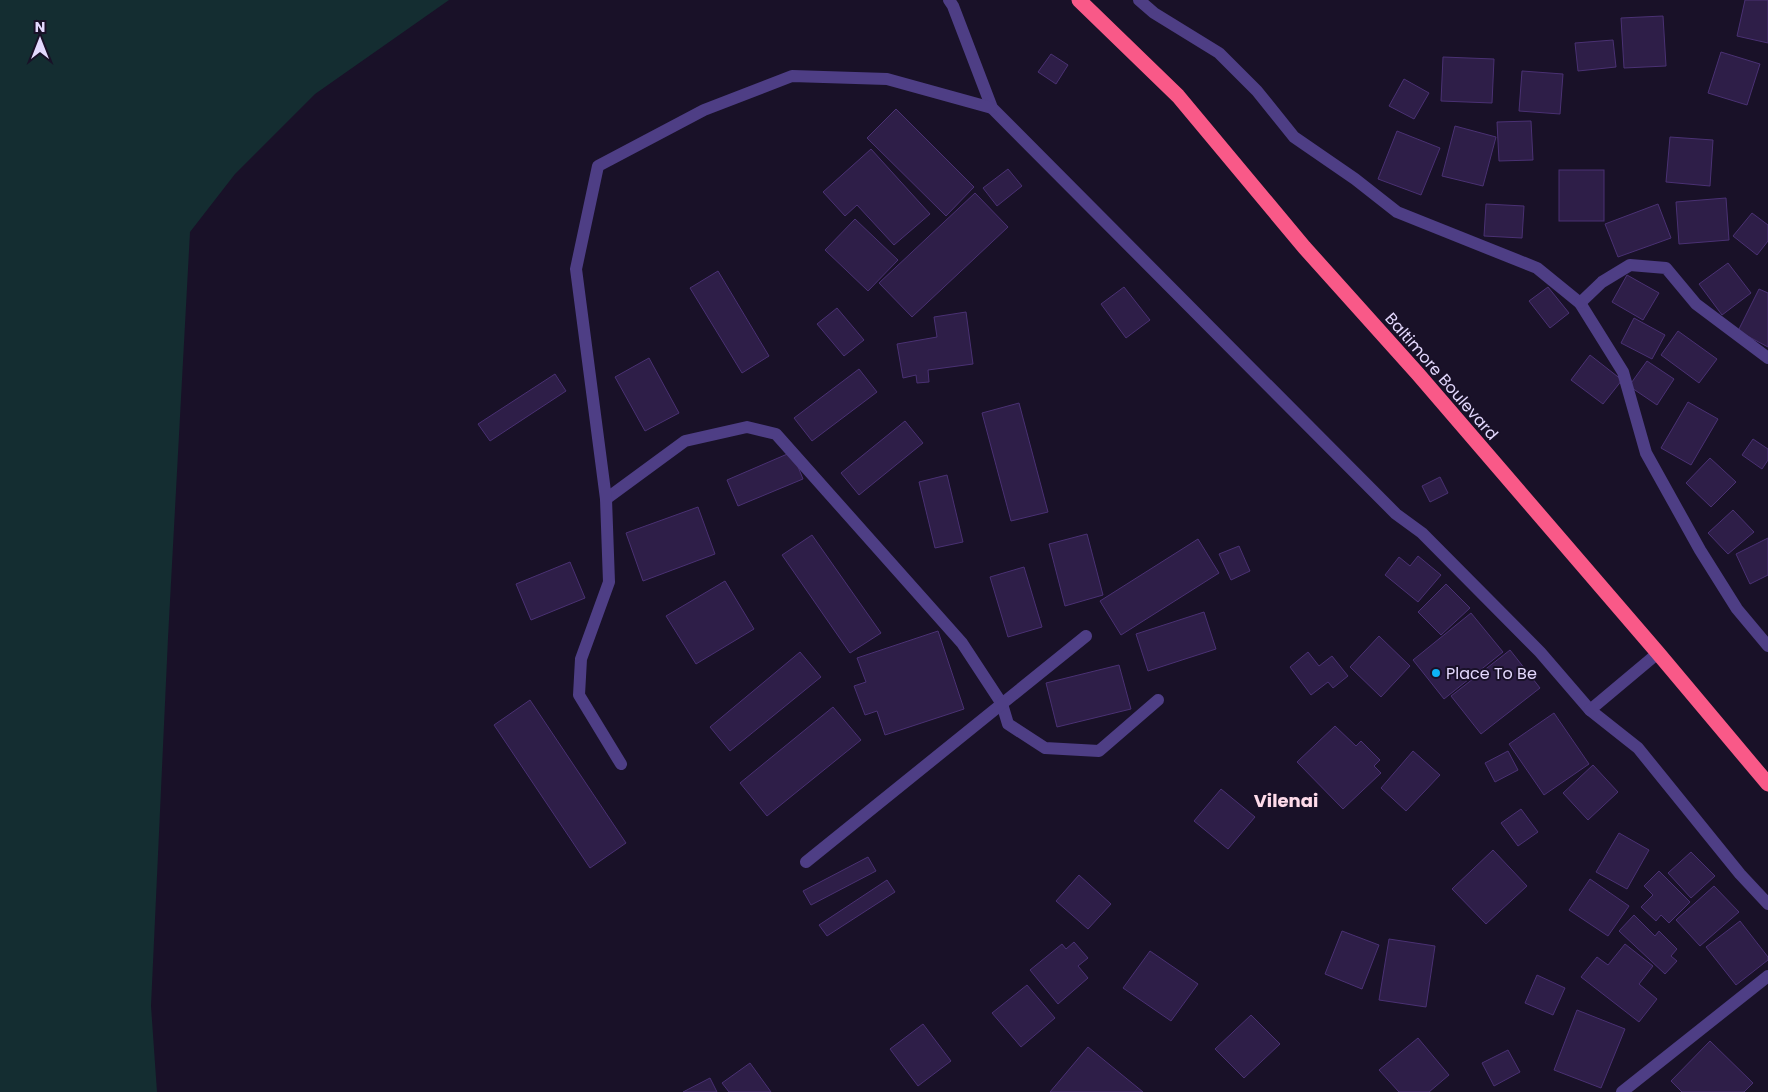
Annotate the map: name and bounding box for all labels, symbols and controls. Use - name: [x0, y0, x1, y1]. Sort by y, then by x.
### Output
- north arrow: [15, 15, 65, 65]
- text: N: [35, 17, 45, 37]
- street label: Baltimore Boulevard: [1380, 308, 1503, 445]
- place label: Place To Be: [1446, 662, 1537, 685]
- marker: Place To Be: [1430, 667, 1442, 679]
- district label: Vilenai: [1254, 788, 1318, 813]

